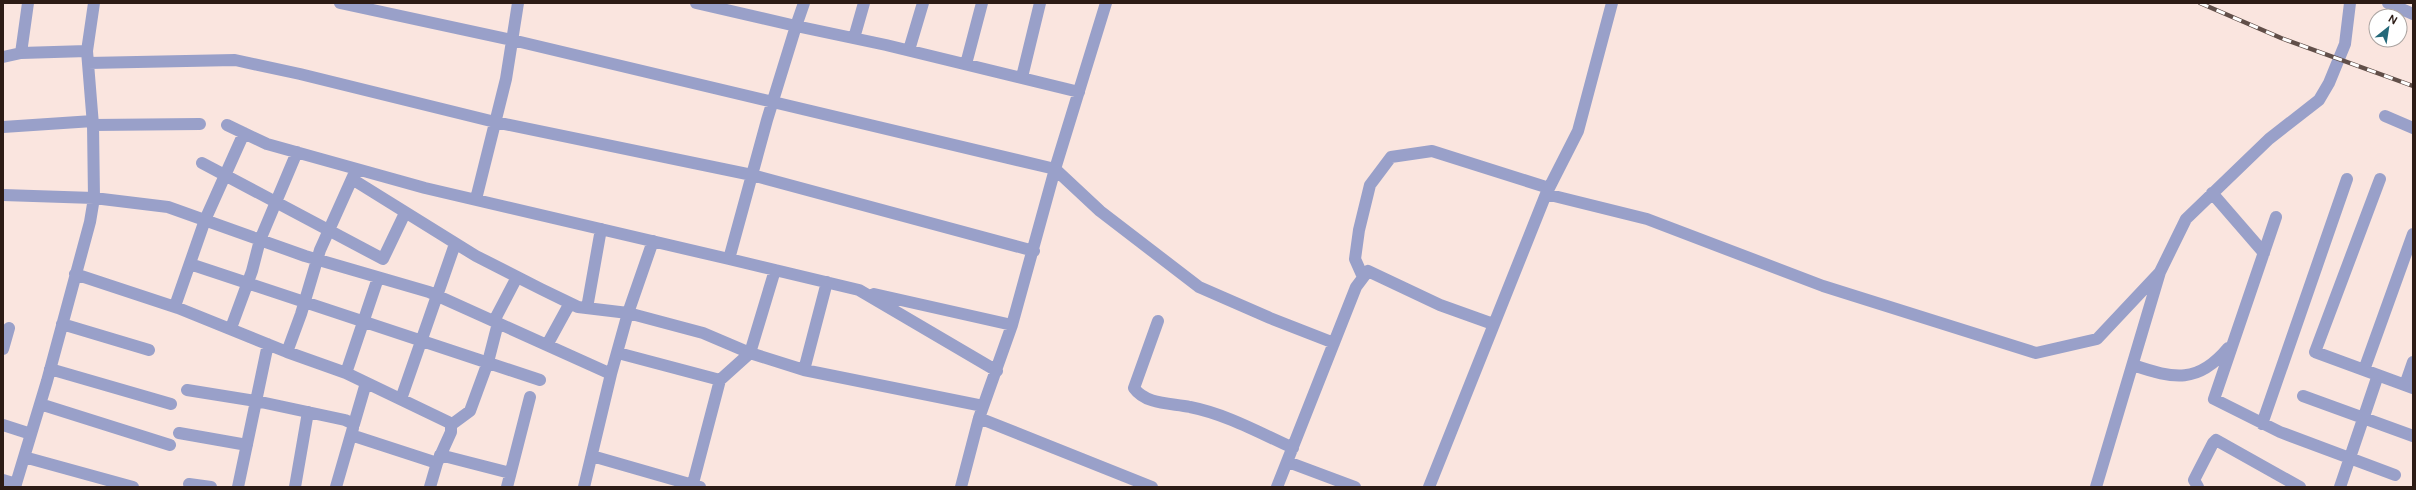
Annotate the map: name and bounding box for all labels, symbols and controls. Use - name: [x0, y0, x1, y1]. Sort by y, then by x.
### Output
- north arrow: [2368, 8, 2408, 48]
- text: N: [2386, 11, 2400, 27]

